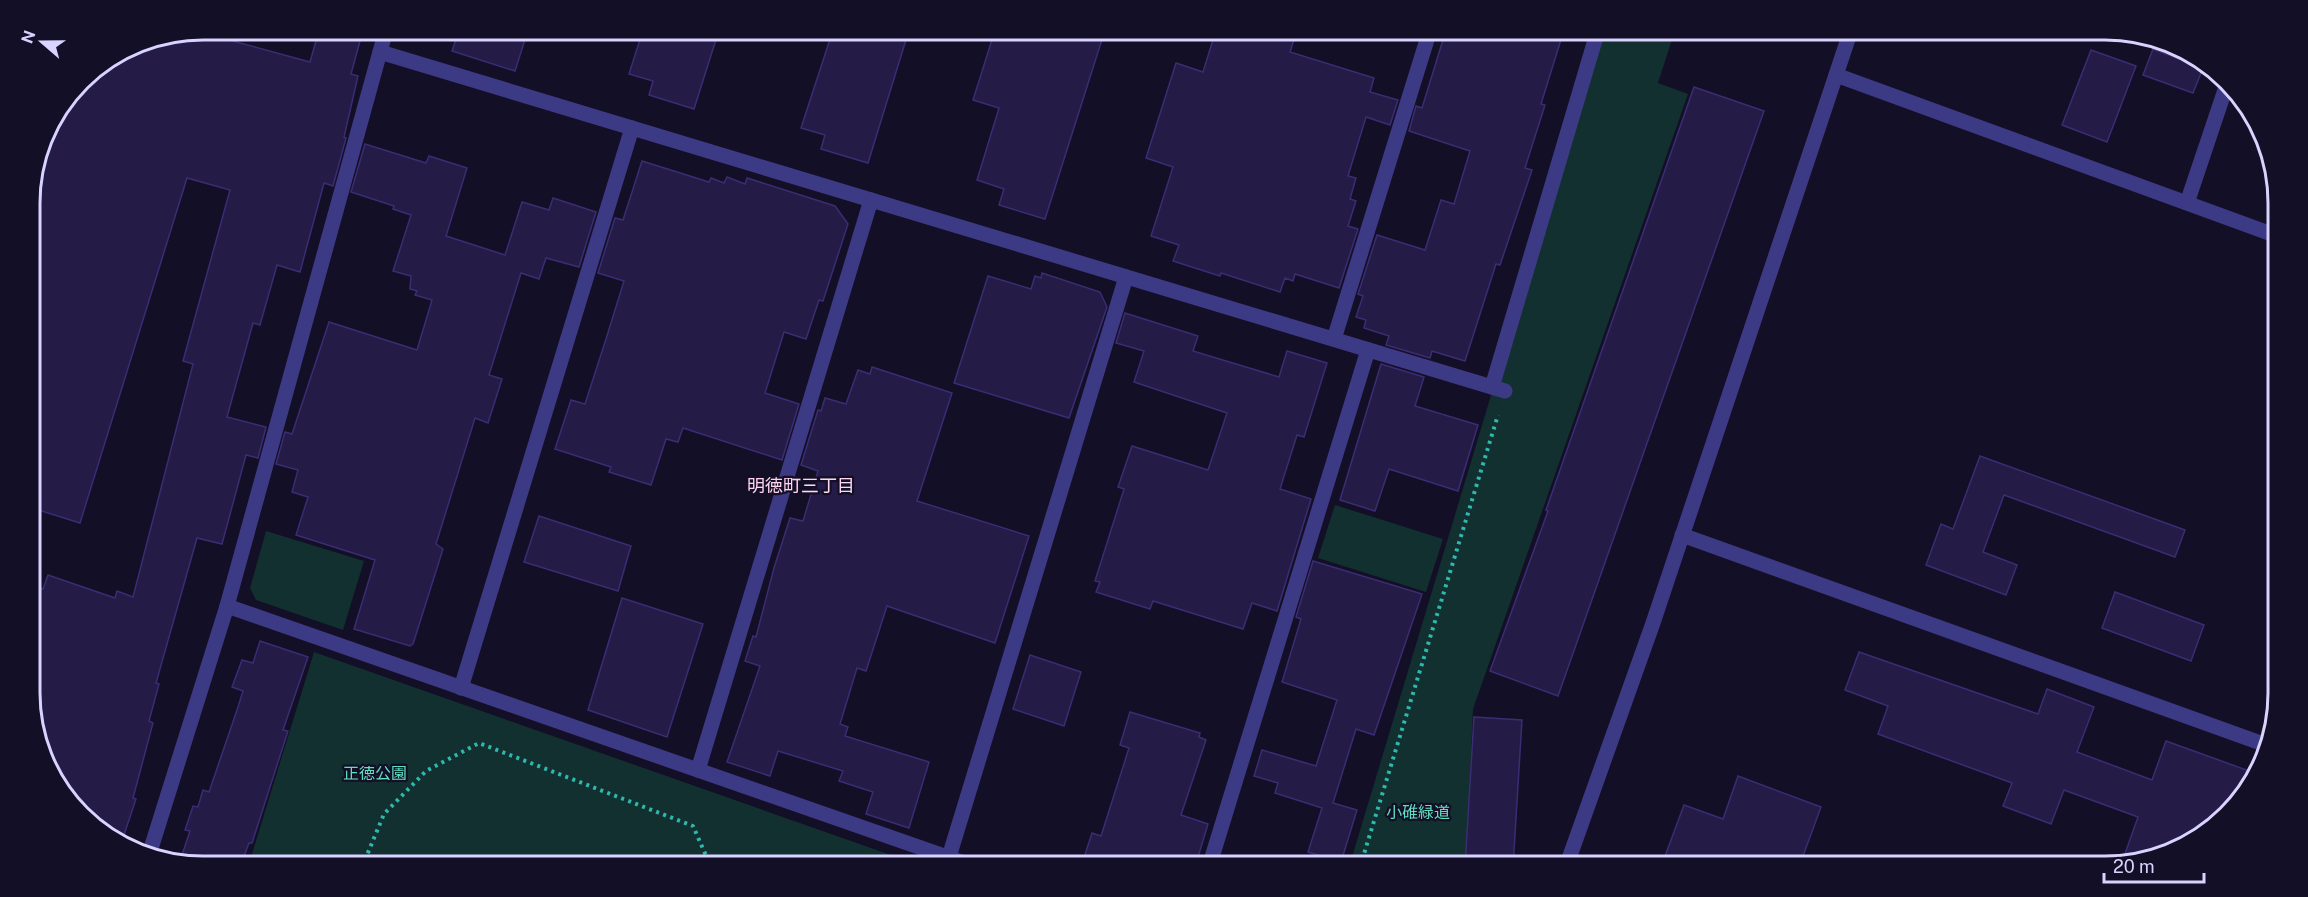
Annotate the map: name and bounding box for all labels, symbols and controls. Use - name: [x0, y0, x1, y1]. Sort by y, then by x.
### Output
- north arrow: [12, 12, 72, 72]
- text: N: [17, 28, 39, 46]
- district label: 明徳町三丁目: [747, 475, 855, 496]
- park label: 正徳公園: [343, 764, 407, 783]
- park label: 小碓緑道: [1386, 803, 1450, 822]
- scale bar: [2104, 846, 2204, 884]
- text: 20 m: [2113, 856, 2155, 877]

